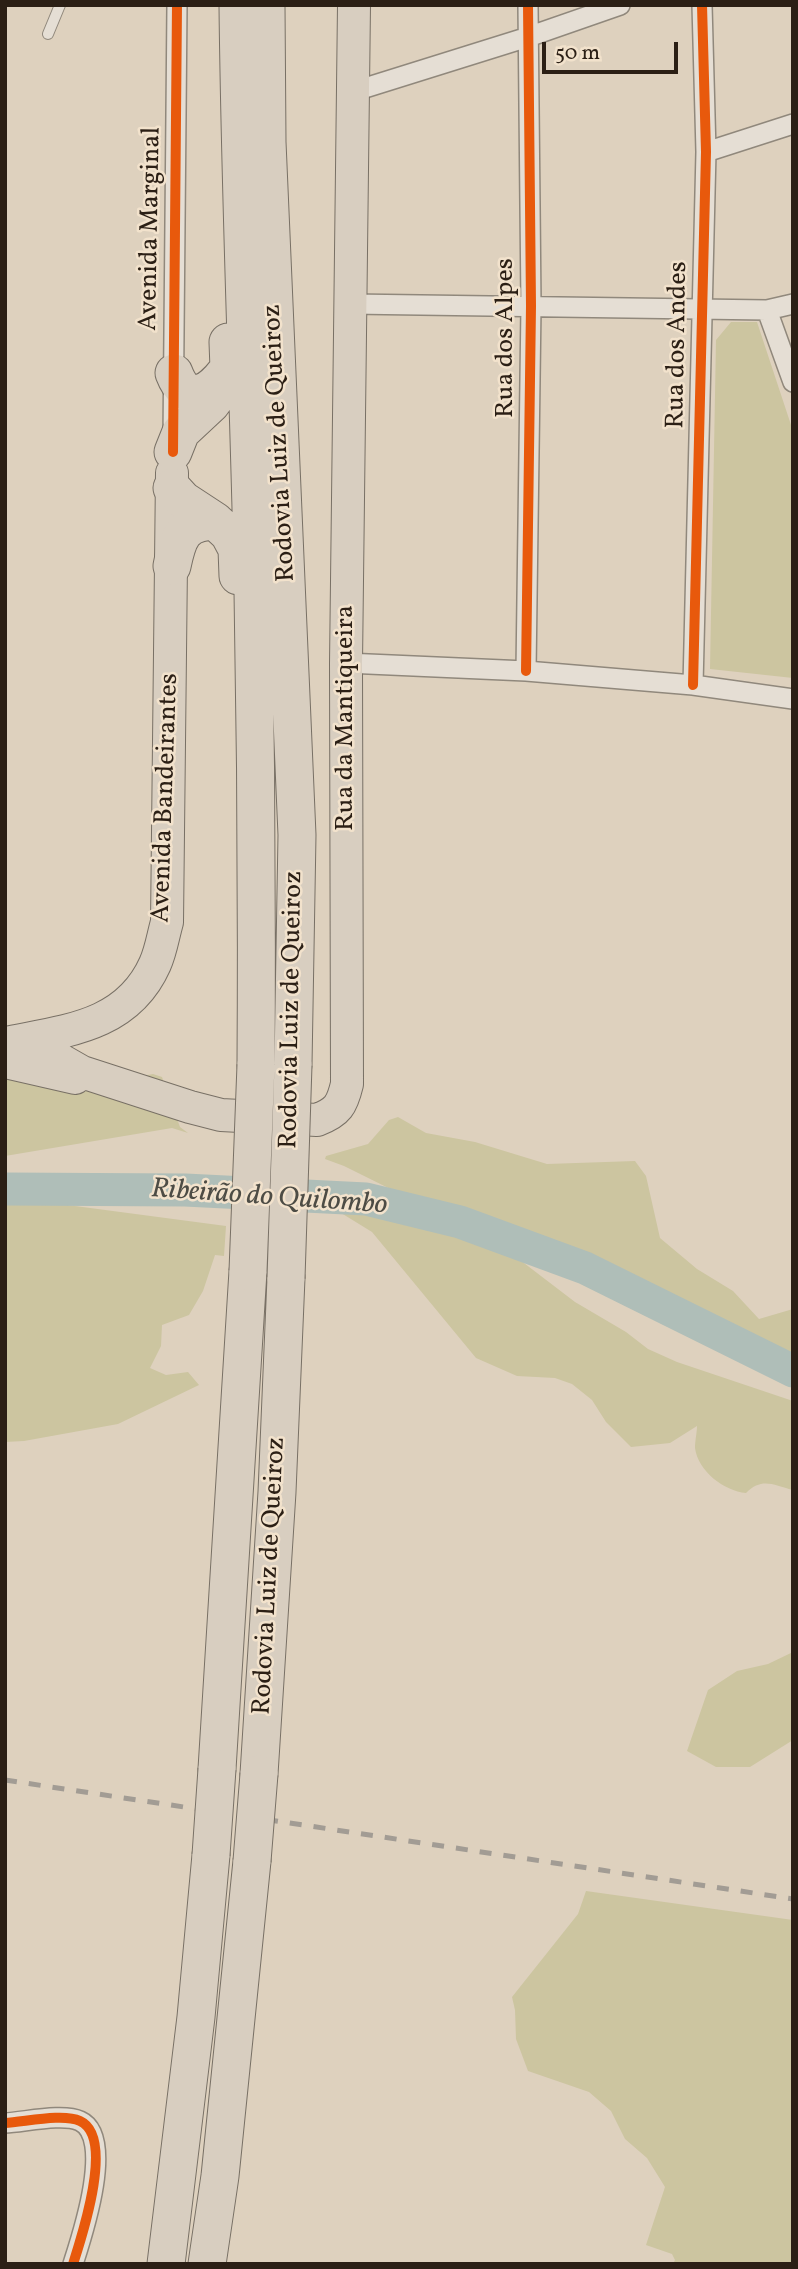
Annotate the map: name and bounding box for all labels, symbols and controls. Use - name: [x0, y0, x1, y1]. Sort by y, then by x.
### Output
- scale bar: [546, 28, 682, 72]
- text: 50 m: [555, 39, 600, 68]
- street label: Avenida Marginal: [135, 127, 169, 331]
- street label: Rua dos Alpes: [491, 258, 523, 418]
- street label: Rua dos Andes: [662, 261, 696, 429]
- street label: Rodovia Luiz de Queiroz: [258, 303, 304, 583]
- street label: Rua da Mantiqueira: [331, 605, 363, 831]
- street label: Avenida Bandeirantes: [147, 673, 187, 923]
- street label: Rodovia Luiz de Queiroz: [275, 871, 311, 1149]
- water label: Ribeirão do Quilombo: [150, 1174, 388, 1224]
- street label: Rodovia Luiz de Queiroz: [248, 1436, 294, 1716]

